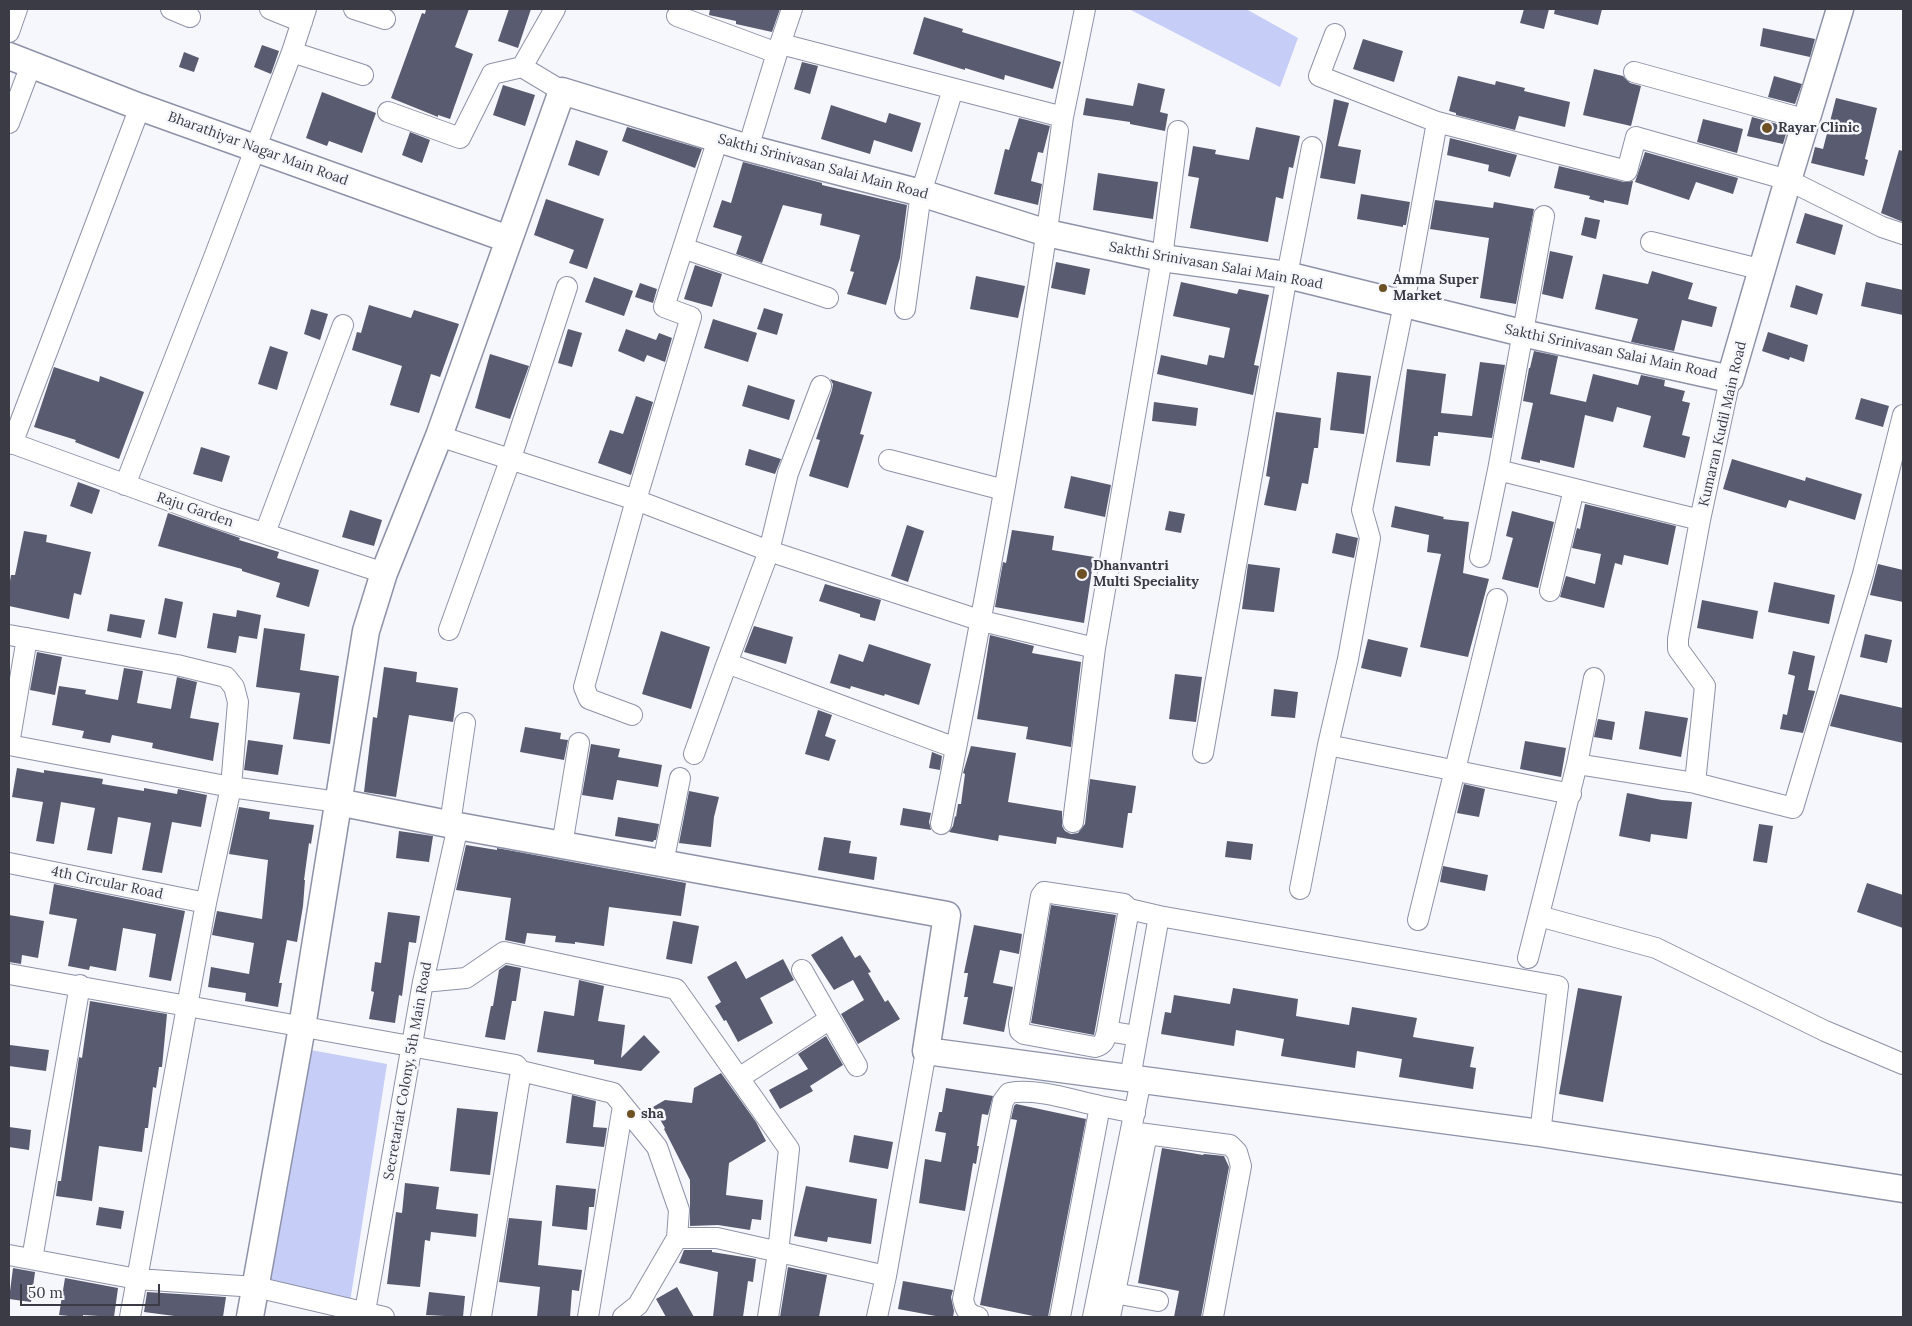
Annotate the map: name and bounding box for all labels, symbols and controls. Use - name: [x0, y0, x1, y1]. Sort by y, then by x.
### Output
- street label: Bharathiyar Nagar Main Road: [166, 109, 350, 189]
- place label: Rayar Clinic: [1778, 120, 1859, 136]
- marker: Rayar Clinic: [1760, 121, 1774, 135]
- street label: Sakthi Srinivasan Salai Main Road: [716, 131, 930, 203]
- street label: Sakthi Srinivasan Salai Main Road: [1108, 239, 1324, 293]
- place label: Amma Super Market: [1393, 272, 1479, 304]
- marker: Amma Super Market: [1377, 282, 1389, 294]
- street label: Sakthi Srinivasan Salai Main Road: [1503, 321, 1719, 383]
- street label: Kumaran Kudil Main Road: [1696, 340, 1750, 508]
- street label: Raju Garden: [154, 489, 236, 531]
- place label: Dhanvantri Multi Speciality: [1093, 558, 1199, 590]
- marker: Dhanvantri Multi Speciality: [1075, 567, 1089, 581]
- street label: 4th Circular Road: [50, 863, 164, 903]
- street label: Secretariat Colony, 5th Main Road: [381, 961, 435, 1181]
- place label: sha: [641, 1106, 664, 1122]
- marker: sha: [625, 1108, 637, 1120]
- scale bar: [22, 1274, 162, 1306]
- text: 50 m: [28, 1283, 63, 1302]

